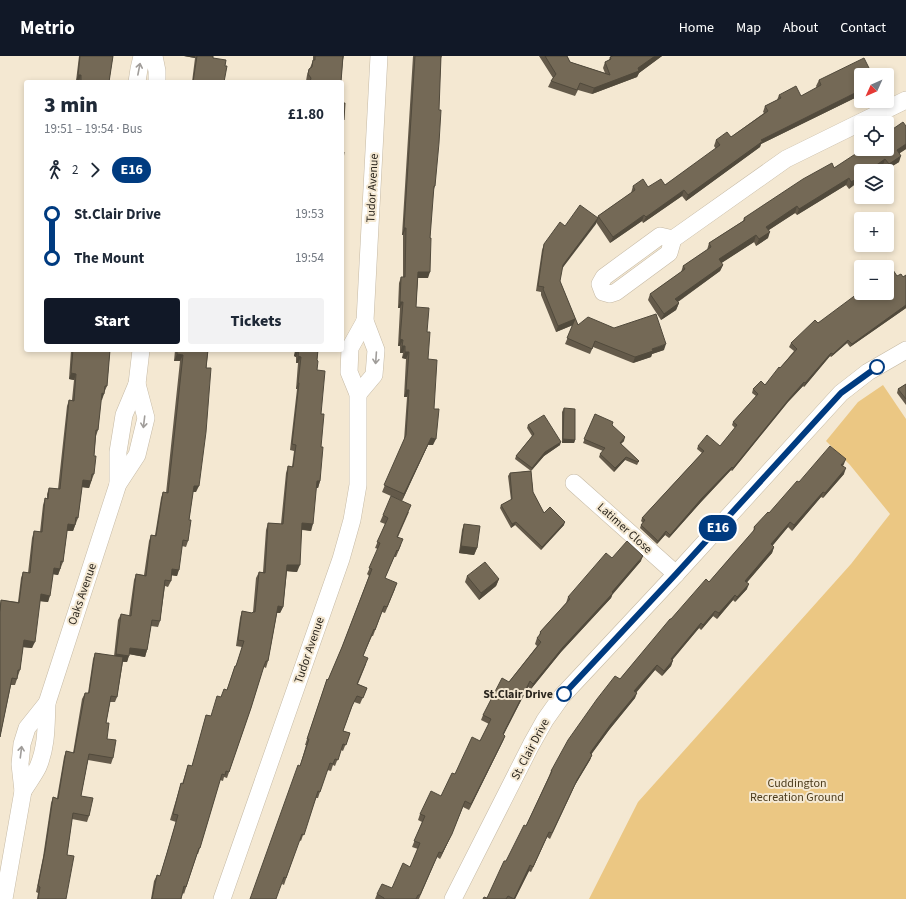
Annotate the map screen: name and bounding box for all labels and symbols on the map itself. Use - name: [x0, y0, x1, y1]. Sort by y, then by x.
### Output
- one-way arrow: [135, 63, 143, 76]
- north arrow: [854, 68, 894, 108]
- street label: Tudor Avenue: [362, 153, 383, 223]
- one-way arrow: [372, 351, 379, 364]
- unlabelled marker: [869, 359, 885, 375]
- one-way arrow: [140, 415, 148, 428]
- street label: Latimer Close: [594, 499, 656, 558]
- line badge: E16: [695, 515, 741, 541]
- street label: Oaks Avenue: [64, 561, 101, 627]
- street label: Tudor Avenue: [290, 615, 329, 686]
- place label: St.Clair Drive: [483, 686, 553, 703]
- marker: St.Clair Drive: [556, 686, 572, 702]
- street label: St. Clair Drive: [507, 716, 554, 783]
- one-way arrow: [17, 746, 25, 759]
- park label: Cuddington Recreation Ground: [750, 775, 844, 806]

